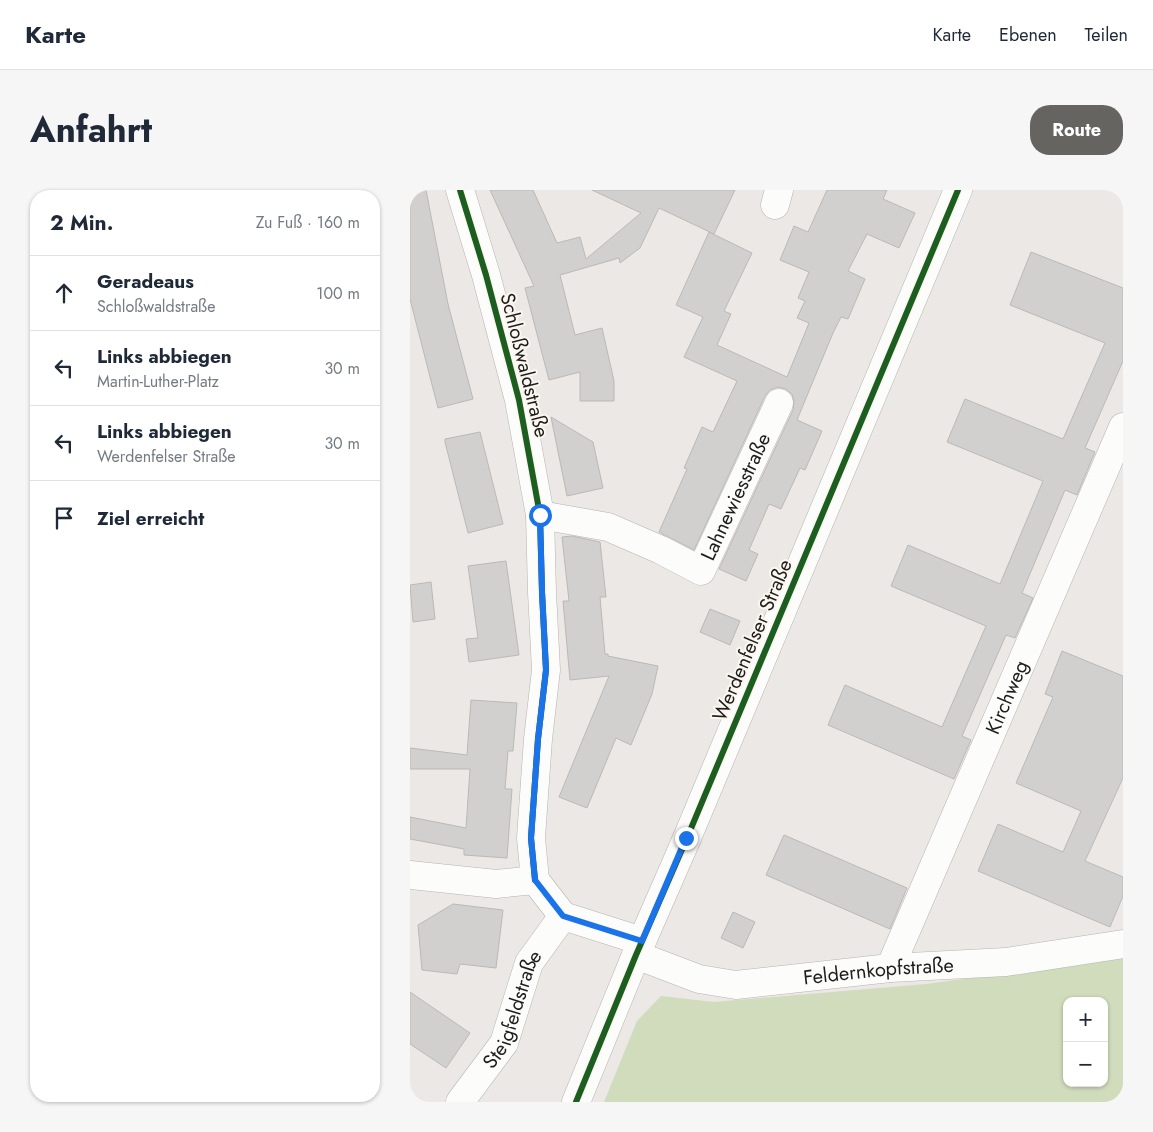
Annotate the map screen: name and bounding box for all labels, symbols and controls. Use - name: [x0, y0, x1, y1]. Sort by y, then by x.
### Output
- text: Karte: [25, 17, 86, 52]
- text: Karte: [932, 22, 971, 48]
- text: Ebenen: [999, 22, 1057, 48]
- text: Teilen: [1085, 22, 1128, 48]
- text: Anfahrt: [30, 105, 152, 155]
- button: Route: [1030, 105, 1123, 155]
- text: 2 Min.: [50, 208, 113, 238]
- text: Zu Fuß · 160 m: [256, 211, 360, 234]
- text: Geradeaus: [97, 268, 194, 295]
- icon: ahead: [50, 279, 78, 307]
- text: 100 m: [316, 282, 360, 305]
- street label: Schloßwaldstraße: [493, 290, 556, 440]
- text: Schloßwaldstraße: [97, 295, 215, 318]
- text: Links abbiegen: [97, 343, 232, 370]
- icon: left: [50, 354, 78, 382]
- text: 30 m: [324, 357, 360, 380]
- text: Martin-Luther-Platz: [97, 370, 219, 393]
- text: Links abbiegen: [97, 418, 232, 445]
- street label: Lahnewiesstraße: [694, 428, 778, 565]
- icon: left: [50, 429, 78, 457]
- text: 30 m: [324, 432, 360, 455]
- text: Werdenfelser Straße: [97, 445, 236, 468]
- icon: arrive: [50, 504, 78, 532]
- route start: [529, 504, 552, 527]
- text: Ziel erreicht: [97, 505, 204, 532]
- street label: Werdenfelser Straße: [705, 555, 800, 726]
- street label: Kirchweg: [978, 656, 1036, 739]
- route end: [675, 827, 698, 850]
- street label: Steigfeldstraße: [476, 944, 549, 1075]
- street label: Feldernkopfstraße: [802, 951, 954, 992]
- map controls: [1063, 997, 1108, 1087]
- button: +: [1063, 997, 1108, 1042]
- button: −: [1063, 1042, 1108, 1087]

